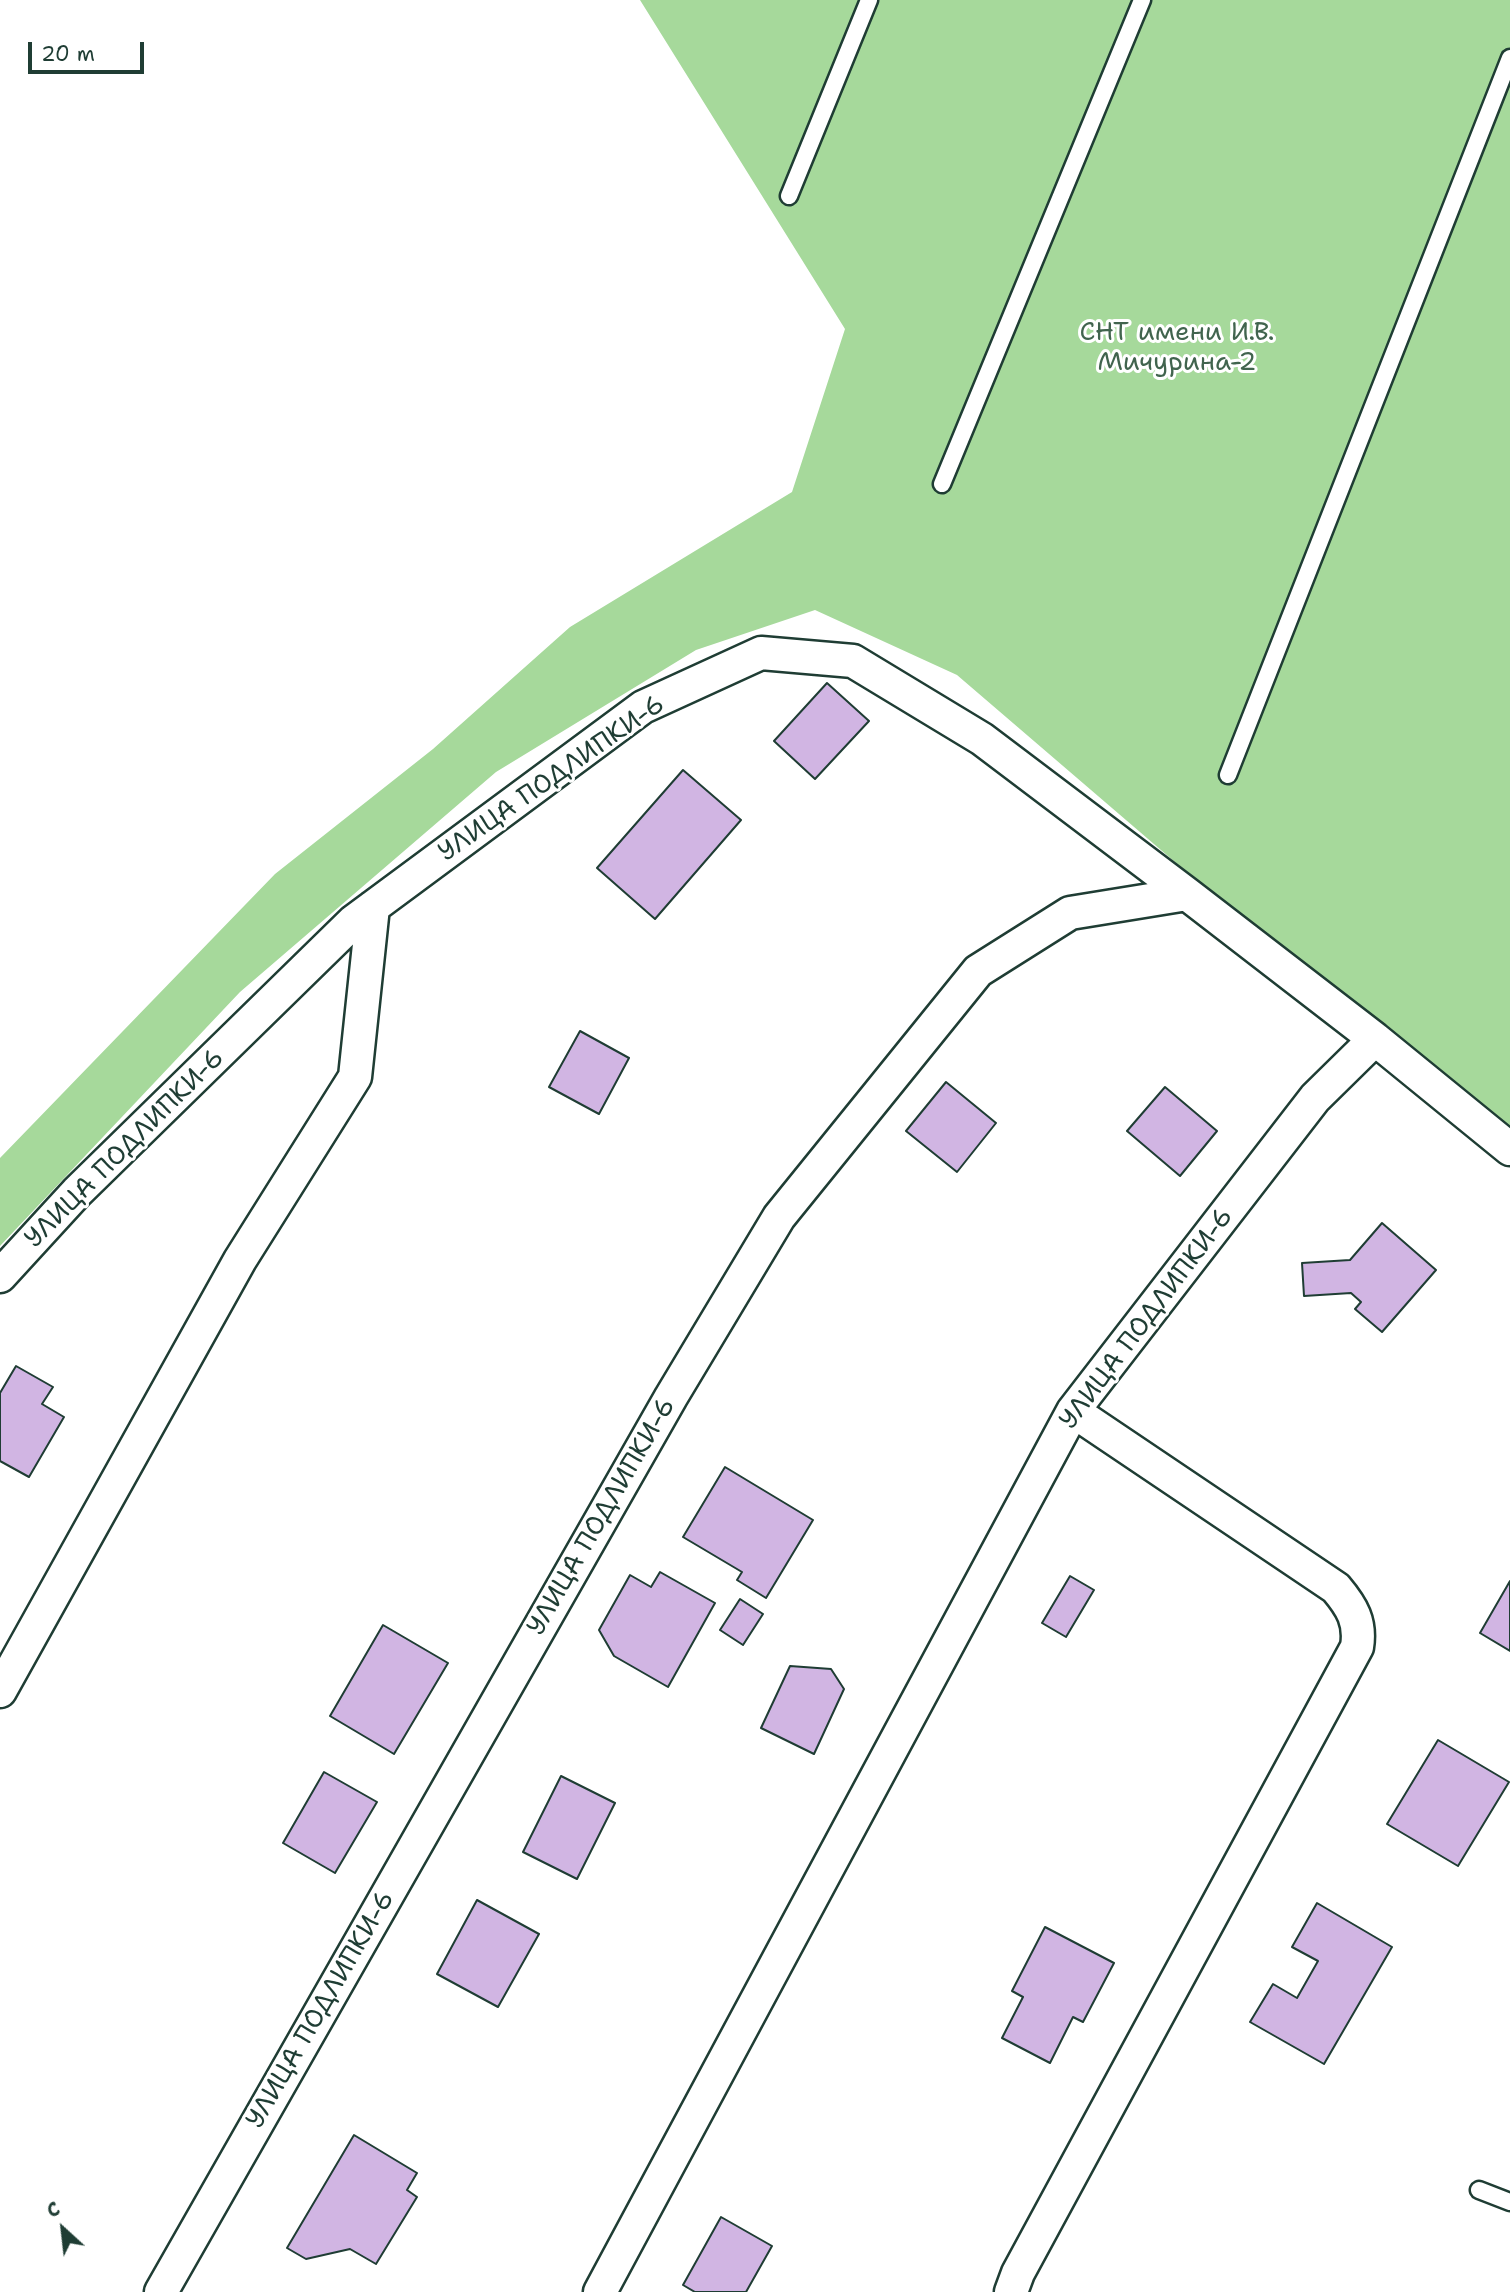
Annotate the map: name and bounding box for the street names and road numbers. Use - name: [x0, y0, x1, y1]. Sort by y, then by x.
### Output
- street label: УЛИЦА ПОДЛИПКИ-6: [433, 689, 671, 869]
- street label: УЛИЦА ПОДЛИПКИ-6: [19, 1043, 231, 1255]
- street label: УЛИЦА ПОДЛИПКИ-6: [1054, 1202, 1240, 1436]
- street label: УЛИЦА ПОДЛИПКИ-6: [521, 1393, 683, 1641]
- street label: УЛИЦА ПОДЛИПКИ-6: [240, 1886, 402, 2134]

